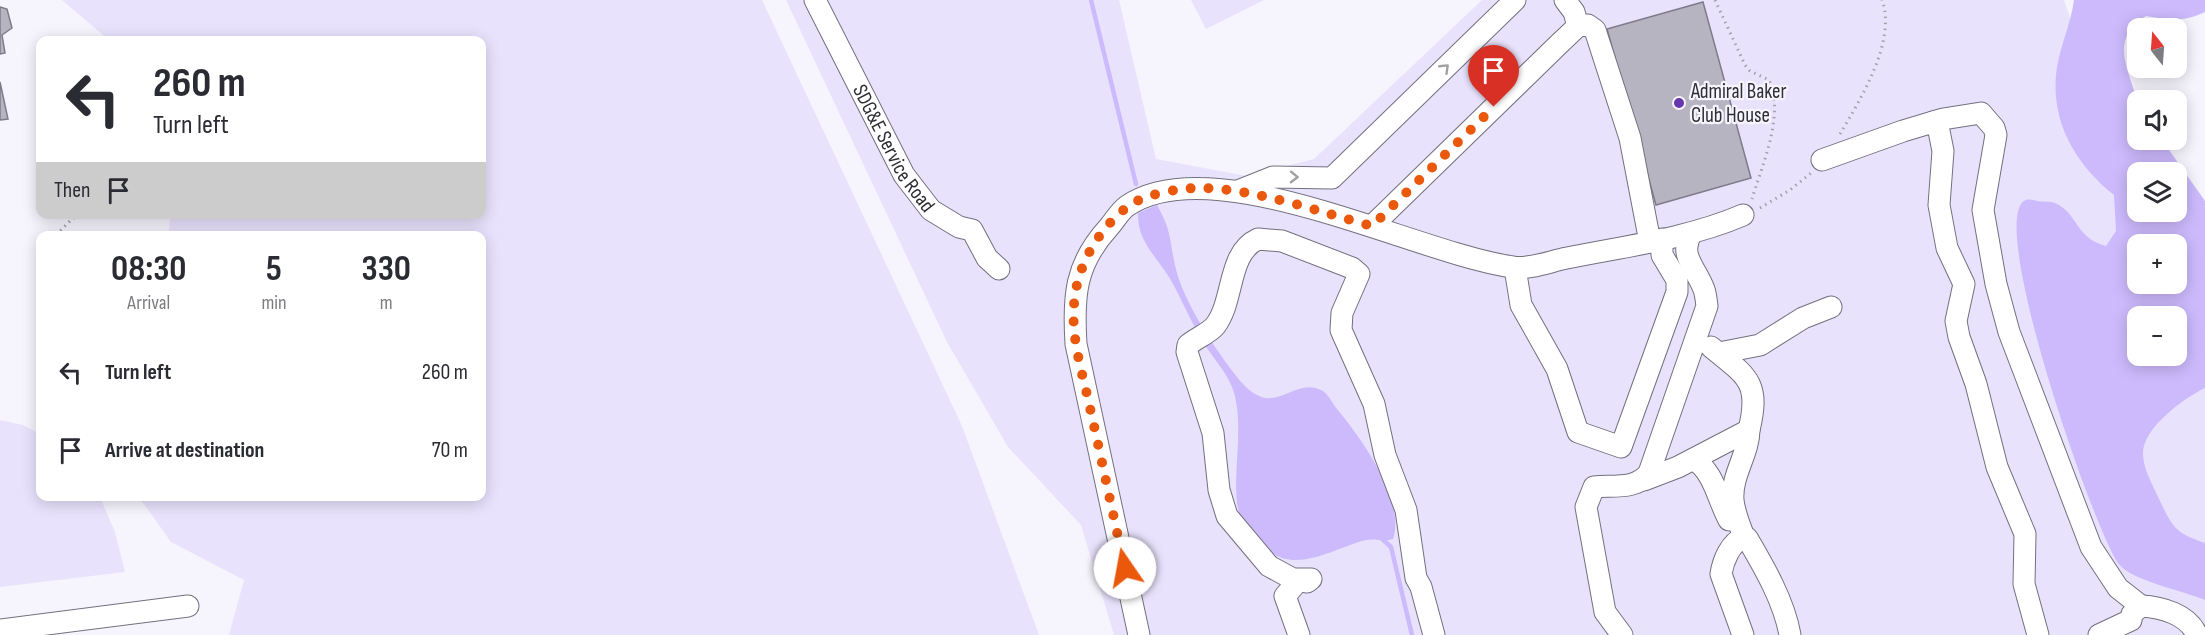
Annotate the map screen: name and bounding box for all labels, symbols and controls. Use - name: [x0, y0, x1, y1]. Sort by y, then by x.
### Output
- north arrow: [2127, 18, 2187, 78]
- map controls: [2127, 18, 2187, 366]
- pin: [1468, 45, 1519, 107]
- icon: arrive: [1477, 54, 1510, 87]
- text: 260 m: [153, 58, 246, 109]
- icon: left: [54, 60, 132, 138]
- one-way arrow: [1437, 65, 1448, 76]
- place label: Admiral Baker Club House: [1690, 79, 1787, 128]
- street label: SDG&E Service Road: [847, 80, 940, 217]
- button: sound: [2127, 90, 2187, 150]
- marker: Admiral Baker Club House: [1672, 96, 1686, 110]
- text: Turn left: [153, 109, 229, 141]
- button: layers: [2127, 162, 2187, 222]
- one-way arrow: [1289, 171, 1298, 183]
- icon: arrive: [102, 174, 135, 207]
- text: Then: [54, 177, 90, 204]
- button: +: [2127, 234, 2187, 294]
- text: 08:30: [111, 248, 186, 291]
- text: 5: [266, 248, 282, 291]
- text: 330: [362, 248, 411, 291]
- text: Arrival: [127, 291, 170, 315]
- text: min: [261, 291, 287, 315]
- text: m: [380, 291, 393, 315]
- button: −: [2127, 306, 2187, 366]
- icon: left: [54, 356, 87, 389]
- text: Turn left: [105, 359, 171, 386]
- text: 260 m: [422, 359, 468, 386]
- icon: arrive: [54, 434, 87, 467]
- text: Arrive at destination: [105, 437, 264, 464]
- text: 70 m: [432, 437, 468, 464]
- position arrow: [1093, 536, 1157, 600]

